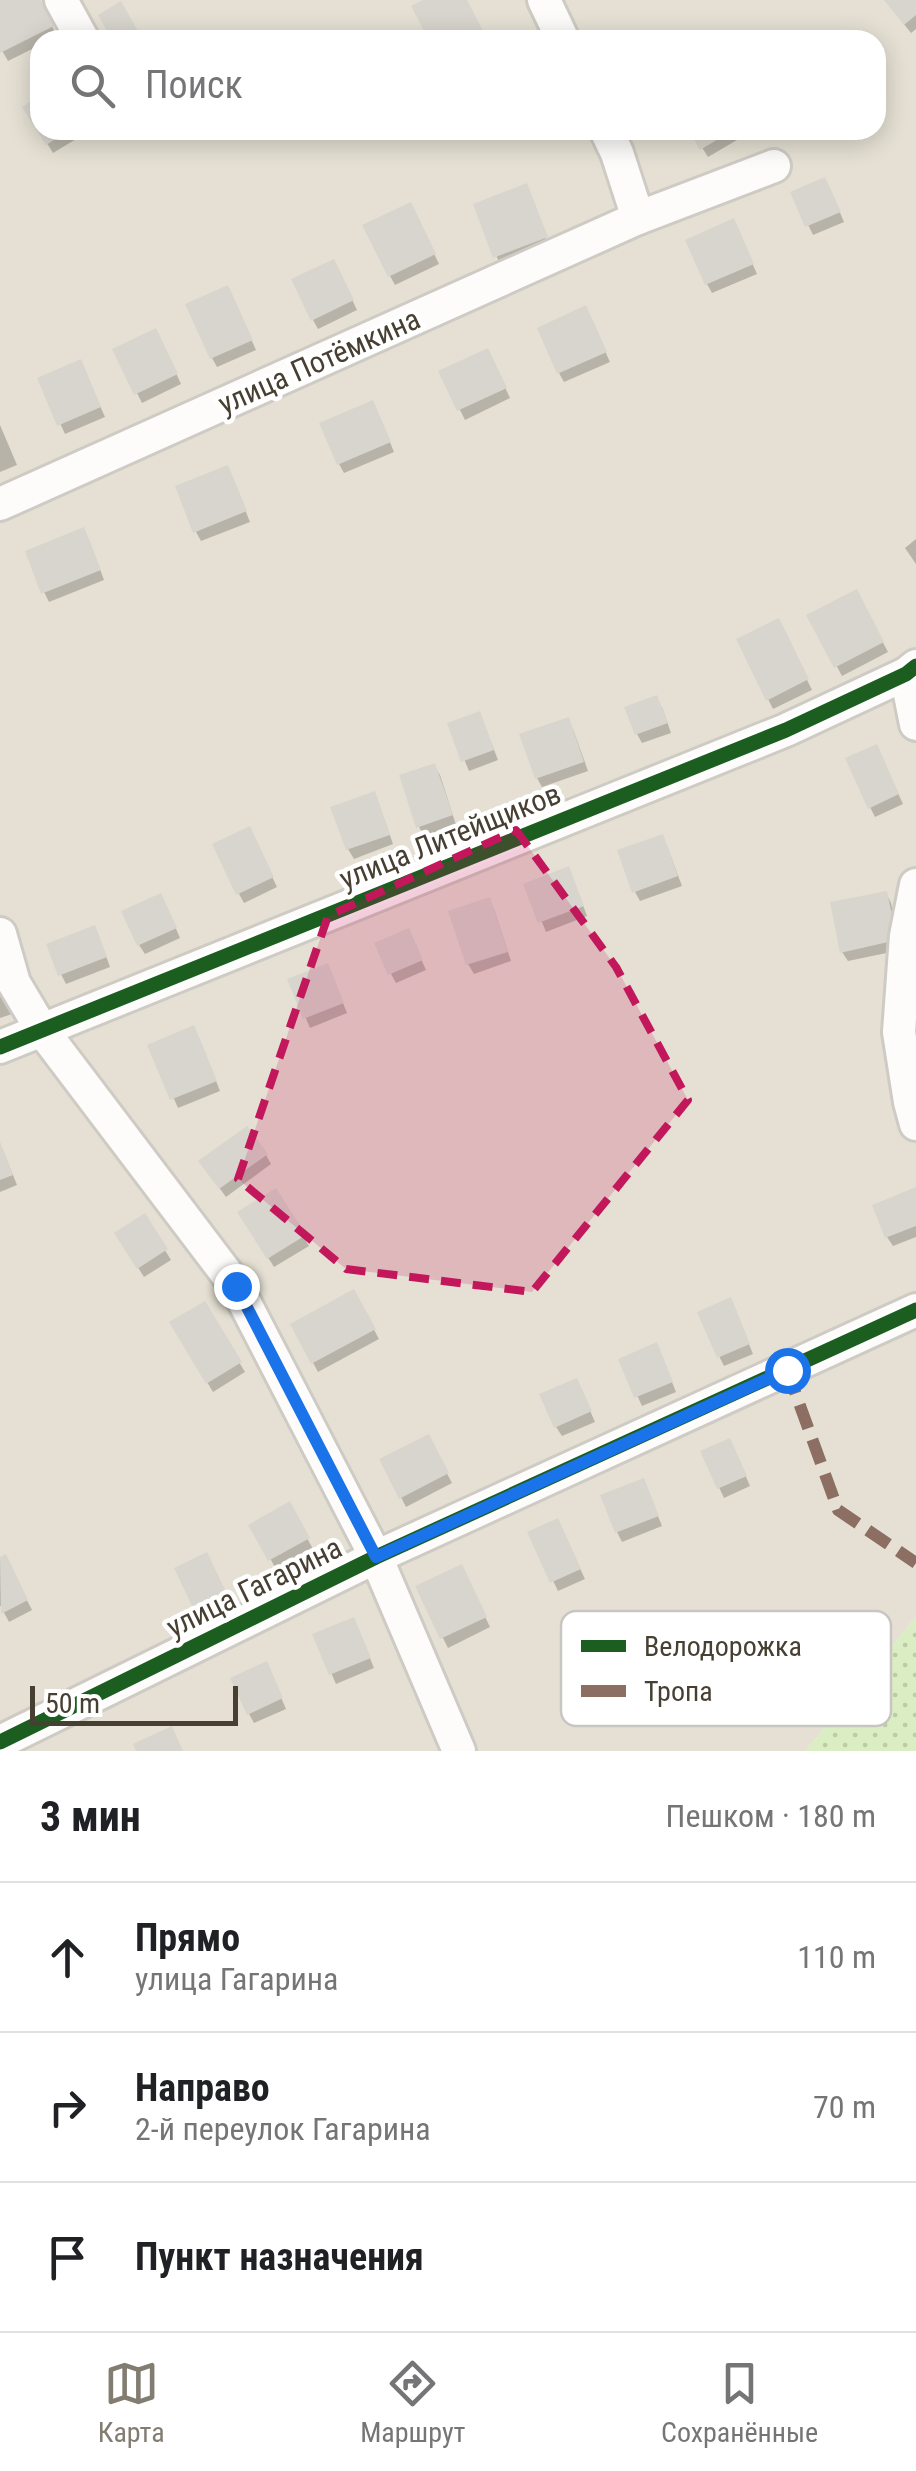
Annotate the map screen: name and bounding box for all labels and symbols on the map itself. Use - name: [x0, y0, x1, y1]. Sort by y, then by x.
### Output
- street label: улица Потёмкина: [213, 301, 425, 421]
- street label: улица Литейщиков: [334, 776, 566, 896]
- route end: [214, 1264, 260, 1310]
- route start: [765, 1348, 811, 1394]
- street label: улица Гагарина: [161, 1529, 347, 1645]
- legend: [561, 1611, 891, 1726]
- text: Велодорожка: [644, 1630, 802, 1663]
- text: Тропа: [644, 1675, 713, 1708]
- scale bar: [30, 1681, 238, 1726]

